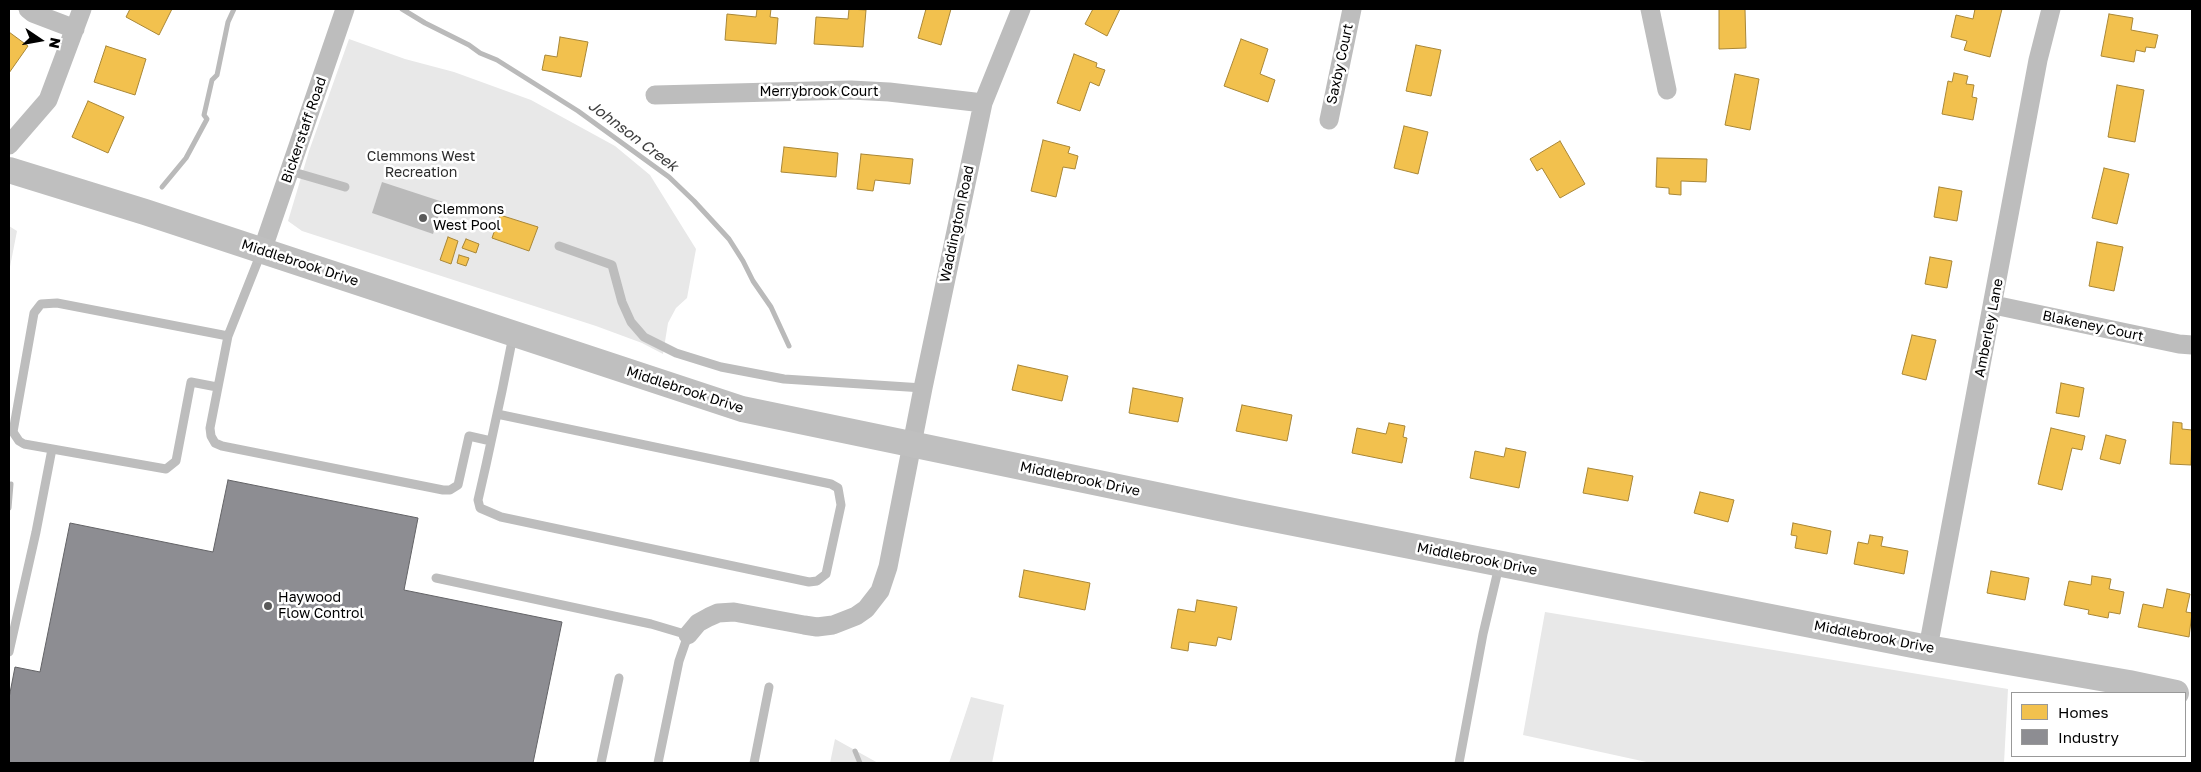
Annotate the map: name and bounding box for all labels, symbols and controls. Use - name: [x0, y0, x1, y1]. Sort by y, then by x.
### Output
- north arrow: [15, 15, 65, 65]
- street label: Saxby Court: [1323, 22, 1357, 106]
- text: N: [46, 36, 65, 50]
- street label: Bickerstaff Road: [278, 75, 330, 185]
- street label: Merrybrook Court: [759, 84, 879, 100]
- water label: Johnson Creek: [585, 96, 681, 176]
- park label: Clemmons West Recreation: [367, 149, 475, 182]
- street label: Waddington Road: [936, 164, 978, 284]
- place label: Clemmons West Pool: [433, 202, 504, 234]
- marker: Clemmons West Pool: [417, 212, 429, 224]
- street label: Middlebrook Drive: [239, 236, 361, 290]
- street label: Amberley Lane: [1971, 277, 2007, 379]
- street label: Blakeney Court: [2041, 307, 2145, 345]
- street label: Middlebrook Drive: [624, 363, 746, 417]
- street label: Middlebrook Drive: [1018, 458, 1142, 500]
- street label: Middlebrook Drive: [1415, 539, 1539, 579]
- place label: Haywood Flow Control: [278, 590, 364, 622]
- marker: Haywood Flow Control: [262, 600, 274, 612]
- street label: Middlebrook Drive: [1812, 617, 1936, 657]
- legend: [2011, 692, 2186, 757]
- text: Homes: [2058, 703, 2108, 721]
- text: Industry: [2058, 728, 2119, 746]

